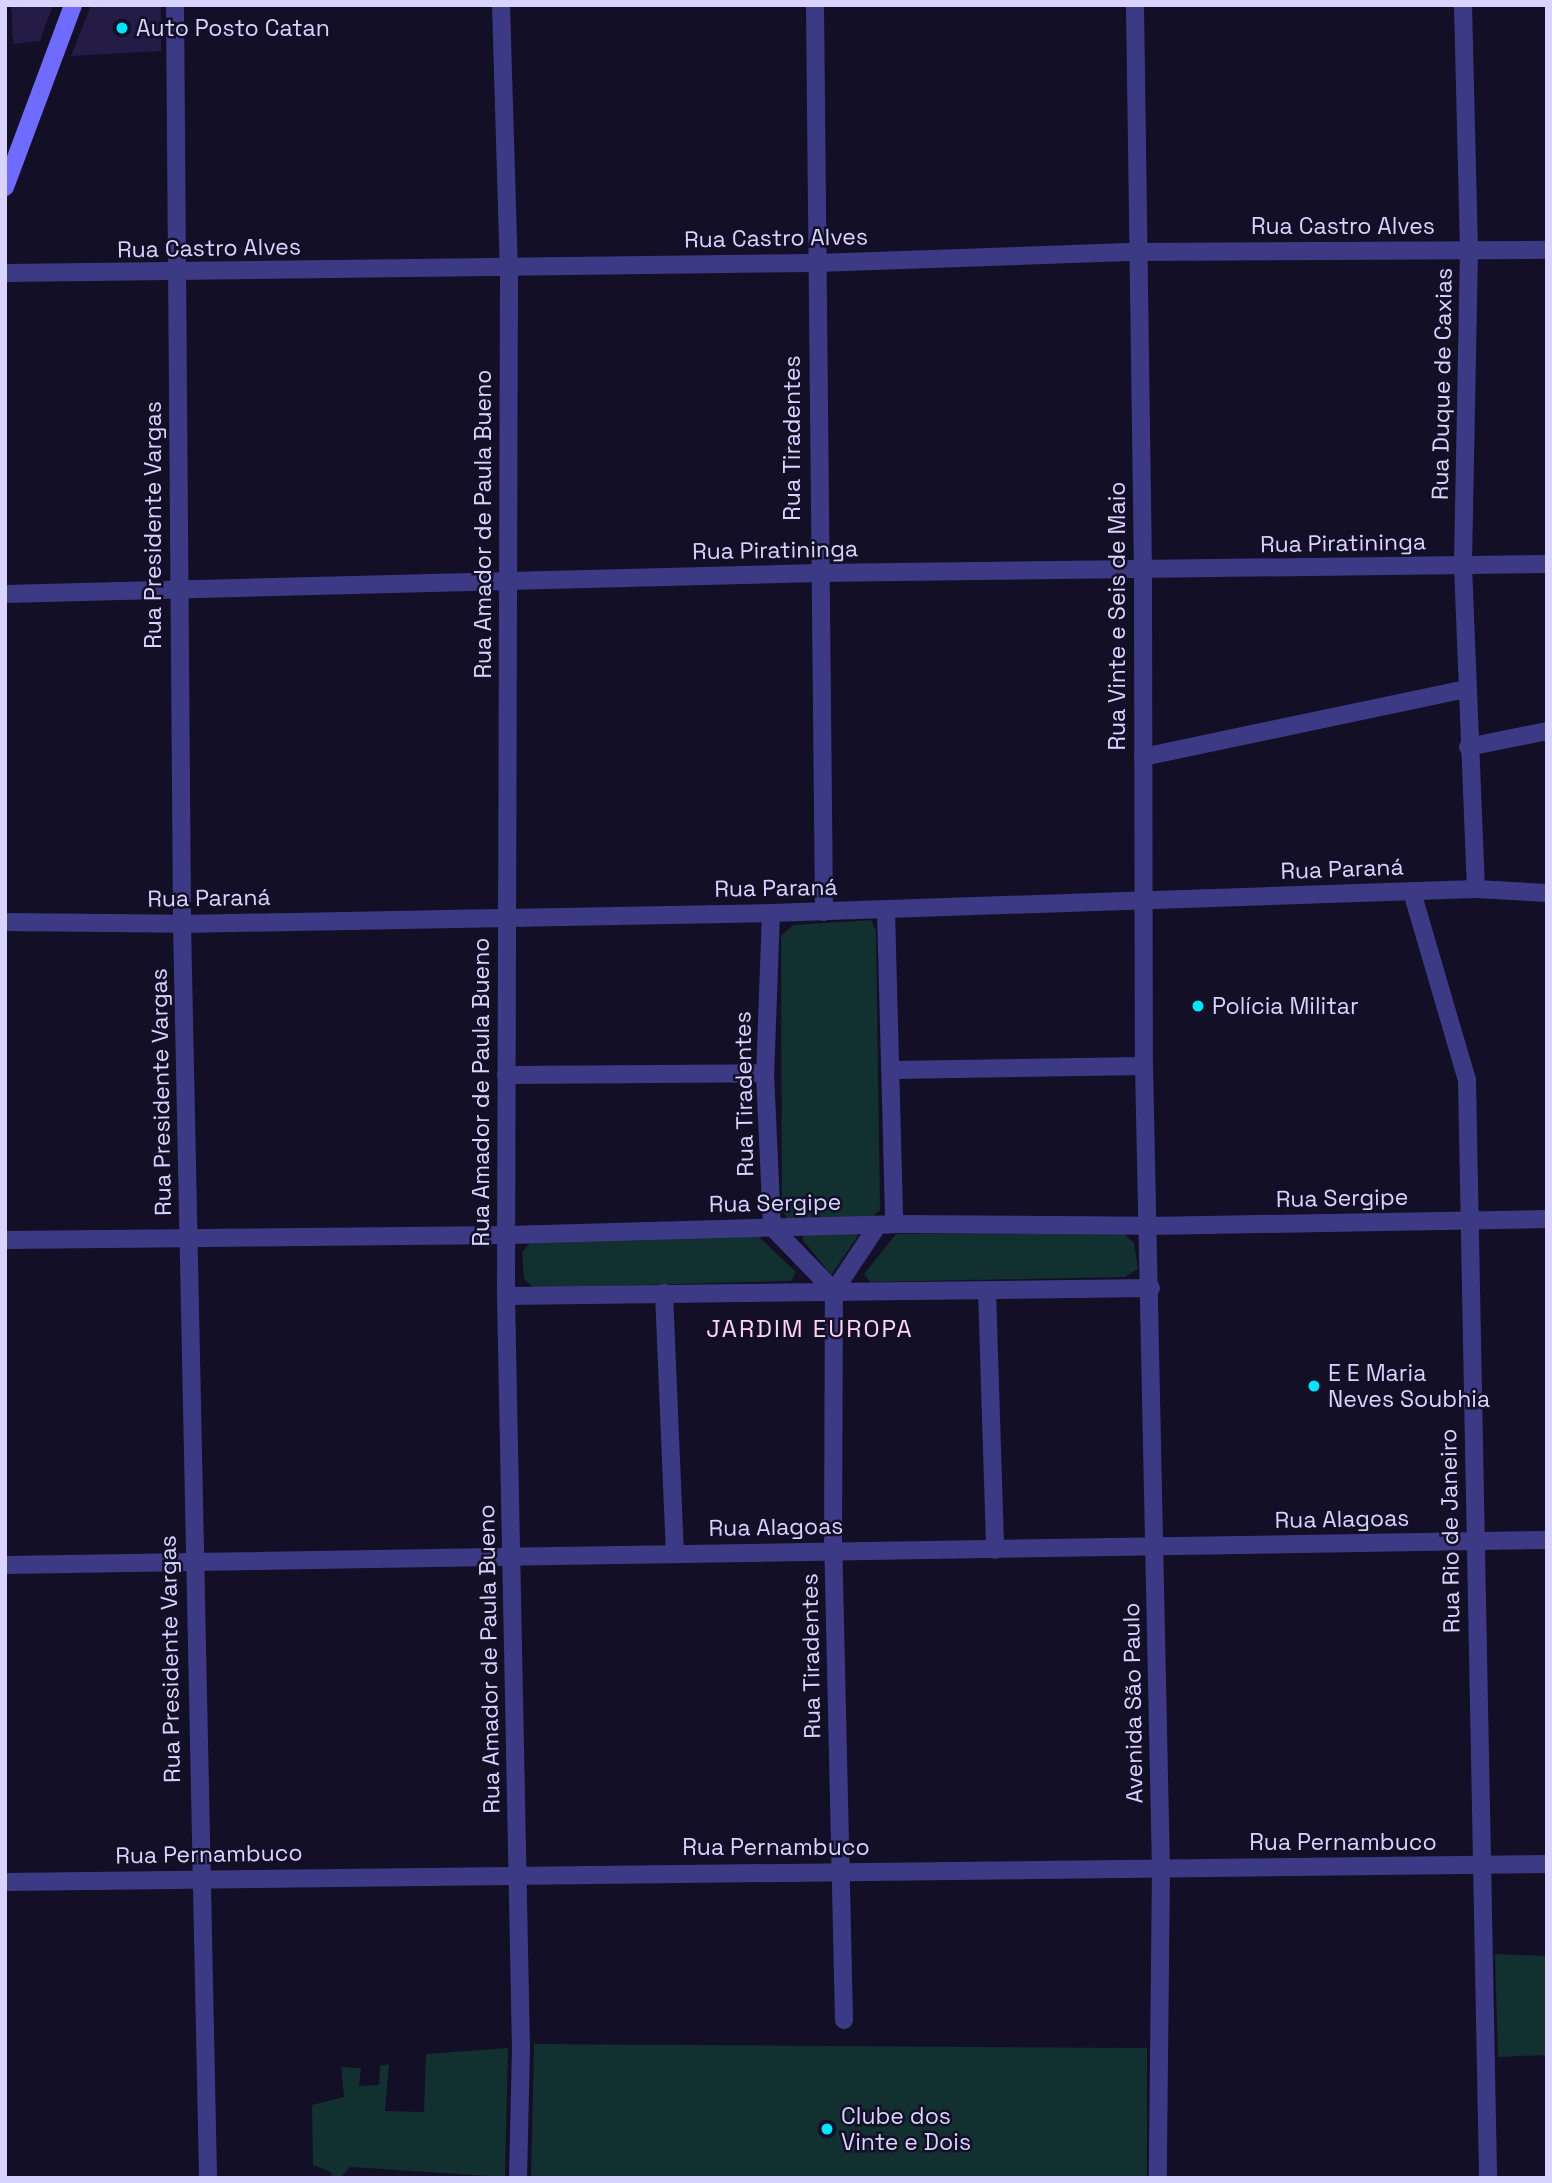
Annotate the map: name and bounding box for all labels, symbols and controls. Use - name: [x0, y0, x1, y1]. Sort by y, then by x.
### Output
- place label: Auto Posto Catan: [136, 14, 330, 42]
- marker: Auto Posto Catan: [114, 20, 130, 36]
- street label: Rua Castro Alves: [1251, 212, 1435, 240]
- street label: Rua Castro Alves: [684, 223, 868, 253]
- street label: Rua Castro Alves: [117, 233, 301, 263]
- street label: Rua Duque de Caxias: [1426, 268, 1458, 500]
- street label: Rua Tiradentes: [778, 355, 806, 521]
- street label: Rua Amador de Paula Bueno: [469, 369, 497, 679]
- street label: Rua Presidente Vargas: [139, 401, 167, 649]
- street label: Rua Vinte e Seis de Maio: [1103, 481, 1131, 751]
- street label: Rua Piratininga: [1260, 528, 1426, 558]
- street label: Rua Piratininga: [692, 535, 858, 565]
- street label: Rua Paraná: [1280, 853, 1404, 885]
- street label: Rua Paraná: [714, 873, 838, 903]
- street label: Rua Paraná: [147, 883, 271, 913]
- street label: Rua Amador de Paula Bueno: [467, 937, 495, 1247]
- street label: Rua Presidente Vargas: [145, 968, 177, 1216]
- place label: Polícia Militar: [1212, 992, 1359, 1020]
- marker: Polícia Militar: [1190, 998, 1206, 1014]
- street label: Rua Tiradentes: [729, 1011, 759, 1177]
- street label: Rua Sergipe: [1276, 1183, 1408, 1213]
- street label: Rua Sergipe: [709, 1188, 841, 1218]
- district label: JARDIM EUROPA: [708, 1315, 912, 1343]
- place label: E E Maria Neves Soubhia: [1328, 1359, 1490, 1413]
- marker: E E Maria Neves Soubhia: [1306, 1378, 1322, 1394]
- street label: Rua Rio de Janeiro: [1434, 1429, 1466, 1633]
- street label: Rua Amador de Paula Bueno: [473, 1504, 505, 1814]
- street label: Rua Alagoas: [1274, 1504, 1410, 1534]
- street label: Rua Alagoas: [708, 1512, 844, 1542]
- street label: Rua Presidente Vargas: [154, 1535, 186, 1783]
- street label: Rua Tiradentes: [796, 1573, 826, 1739]
- street label: Avenida São Paulo: [1117, 1602, 1149, 1804]
- street label: Rua Pernambuco: [1249, 1828, 1437, 1856]
- street label: Rua Pernambuco: [682, 1833, 870, 1861]
- street label: Rua Pernambuco: [115, 1839, 303, 1869]
- place label: Clube dos Vinte e Dois: [841, 2102, 971, 2156]
- marker: Clube dos Vinte e Dois: [819, 2121, 835, 2137]

